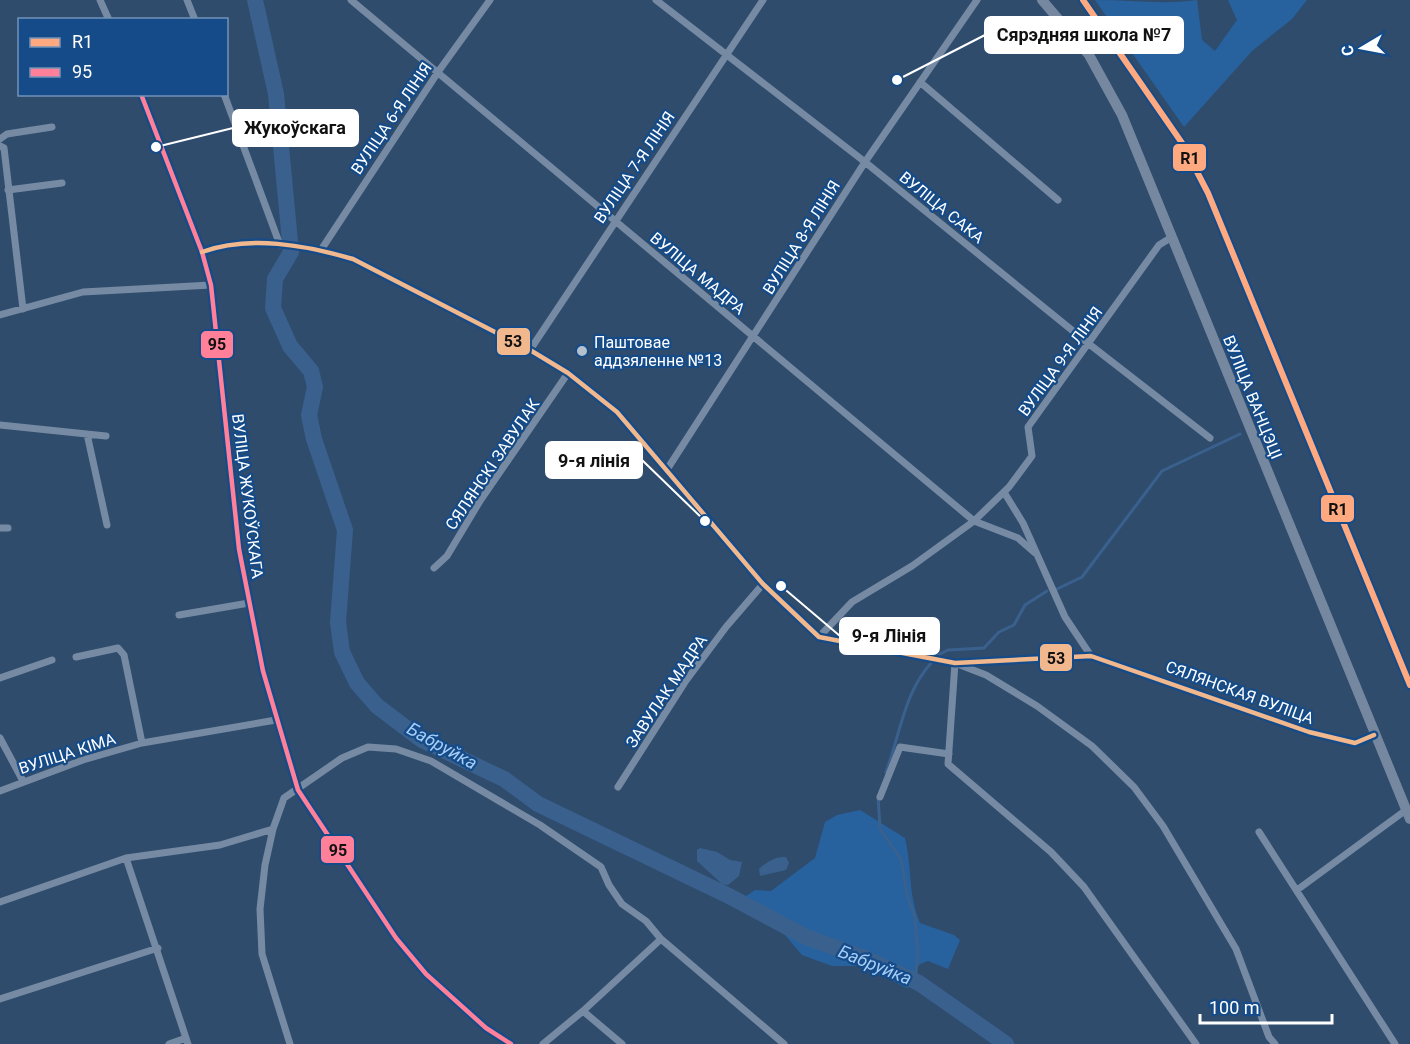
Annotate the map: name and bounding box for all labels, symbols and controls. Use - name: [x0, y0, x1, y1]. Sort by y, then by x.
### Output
- callout: Сярэдняя школа №7: [985, 17, 1183, 53]
- legend: [18, 18, 228, 96]
- north arrow: [1332, 18, 1392, 78]
- text: Сярэдняя школа №7: [997, 24, 1171, 45]
- text: R1: [72, 31, 93, 52]
- text: С: [1337, 44, 1358, 57]
- street label: ВУЛІЦА 6-Я ЛІНІЯ: [347, 59, 436, 178]
- text: 95: [72, 61, 92, 82]
- street label: ВУЛІЦА 7-Я ЛІНІЯ: [590, 108, 679, 227]
- callout: Жукоўскага: [233, 110, 358, 146]
- text: Жукоўскага: [244, 117, 346, 138]
- line badge: R1: [1172, 143, 1207, 172]
- text: R1: [1180, 149, 1200, 168]
- street label: ВУЛІЦА САКА: [896, 168, 988, 248]
- street label: ВУЛІЦА 8-Я ЛІНІЯ: [759, 177, 844, 298]
- street label: ВУЛІЦА МАДРА: [647, 228, 749, 319]
- street label: ВУЛІЦА 9-Я ЛІНІЯ: [1014, 303, 1106, 420]
- line badge: 53: [496, 327, 531, 356]
- line badge: 95: [200, 330, 234, 359]
- text: 53: [504, 332, 522, 351]
- place label: Паштовае аддзяленне №13: [594, 333, 722, 370]
- street label: ВУЛІЦА ВАНЦЭЦІ: [1219, 333, 1286, 462]
- text: 95: [208, 335, 226, 354]
- marker: Паштовае аддзяленне №13: [575, 344, 589, 358]
- street label: СЯЛЯНСКІ ЗАВУЛАК: [441, 394, 544, 534]
- street label: ВУЛІЦА ЖУКОЎСКАГА: [228, 413, 267, 580]
- callout: 9-я лінія: [546, 442, 642, 478]
- text: 9-я лінія: [558, 450, 630, 471]
- line badge: R1: [1320, 494, 1355, 523]
- text: R1: [1328, 500, 1348, 519]
- callout: 9-я Лінія: [840, 618, 939, 654]
- text: 9-я Лінія: [852, 625, 926, 646]
- street label: ЗАВУЛАК МАДРА: [622, 631, 711, 751]
- line badge: 53: [1039, 643, 1073, 672]
- text: 53: [1047, 649, 1065, 668]
- street label: СЯЛЯНСКАЯ ВУЛІЦА: [1163, 657, 1317, 728]
- water label: Бабруйка: [403, 718, 481, 773]
- street label: ВУЛІЦА КІМА: [16, 729, 118, 778]
- line badge: 95: [320, 835, 355, 864]
- text: 95: [329, 841, 347, 860]
- water label: Бабруйка: [836, 940, 915, 989]
- scale bar: [1200, 987, 1332, 1025]
- text: 100 m: [1209, 997, 1260, 1018]

